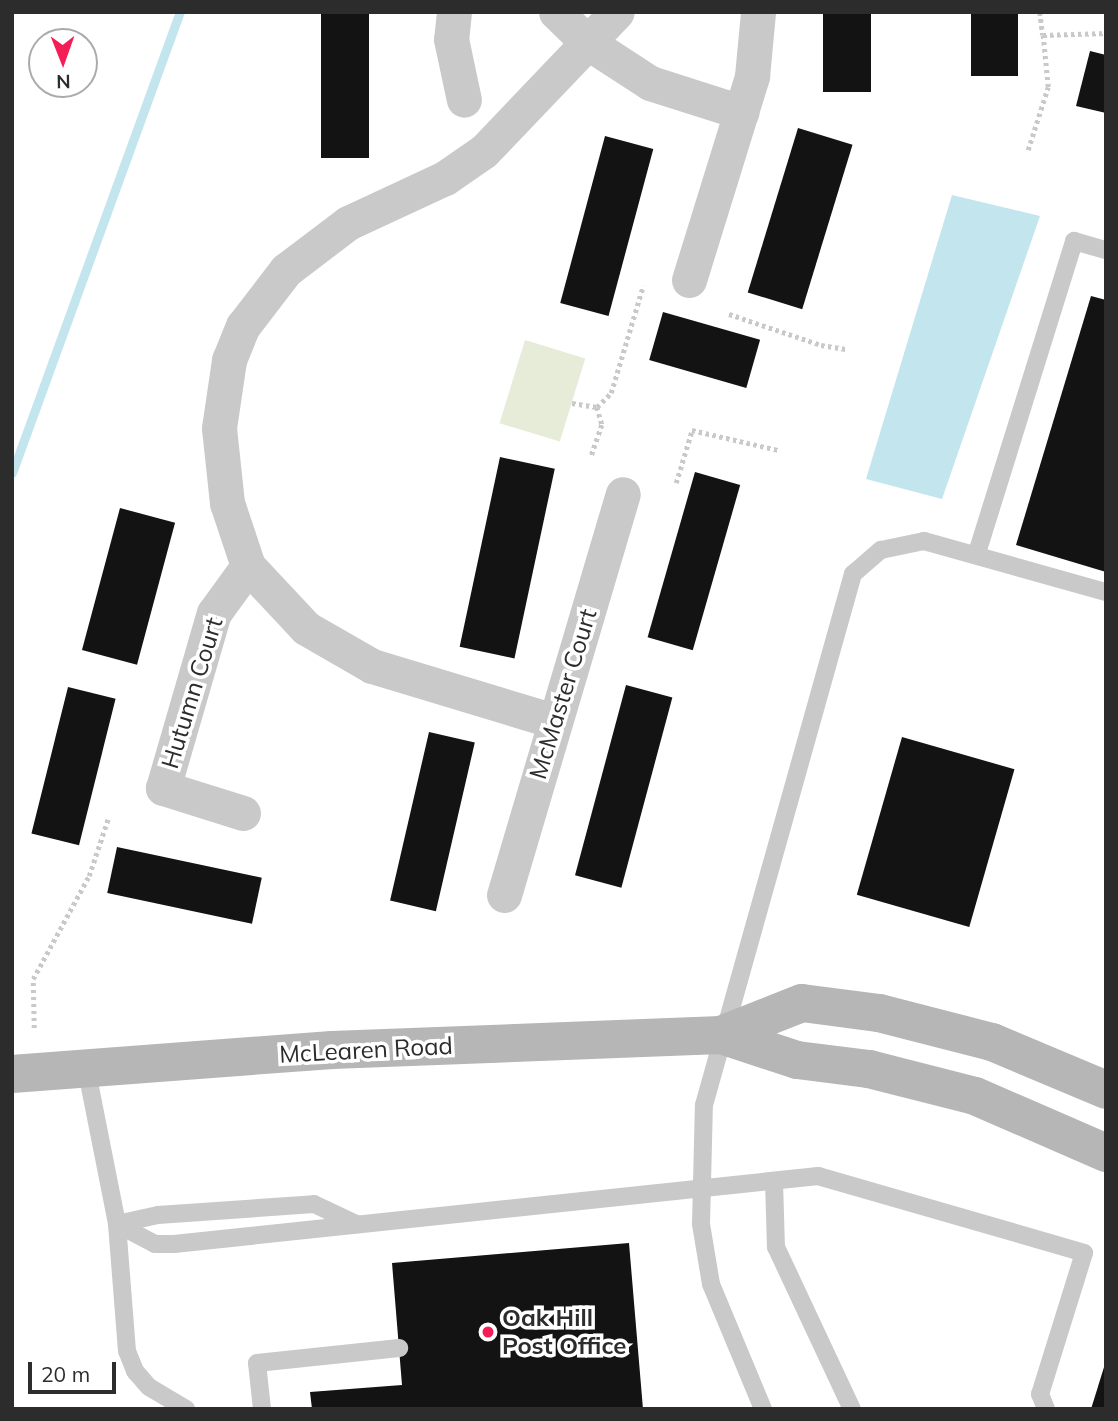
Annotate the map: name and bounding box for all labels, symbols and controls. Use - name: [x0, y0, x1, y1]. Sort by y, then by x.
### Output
- north arrow: [28, 28, 98, 98]
- text: N: [56, 70, 71, 94]
- street label: McMaster Court: [523, 605, 603, 783]
- street label: Hutumn Court: [155, 614, 229, 772]
- street label: McLearen Road: [279, 1031, 453, 1069]
- place label: Oak Hill Post Office: [502, 1304, 626, 1360]
- marker: Oak Hill Post Office: [480, 1324, 496, 1340]
- scale bar: [32, 1348, 119, 1392]
- text: 20 m: [41, 1361, 90, 1387]

